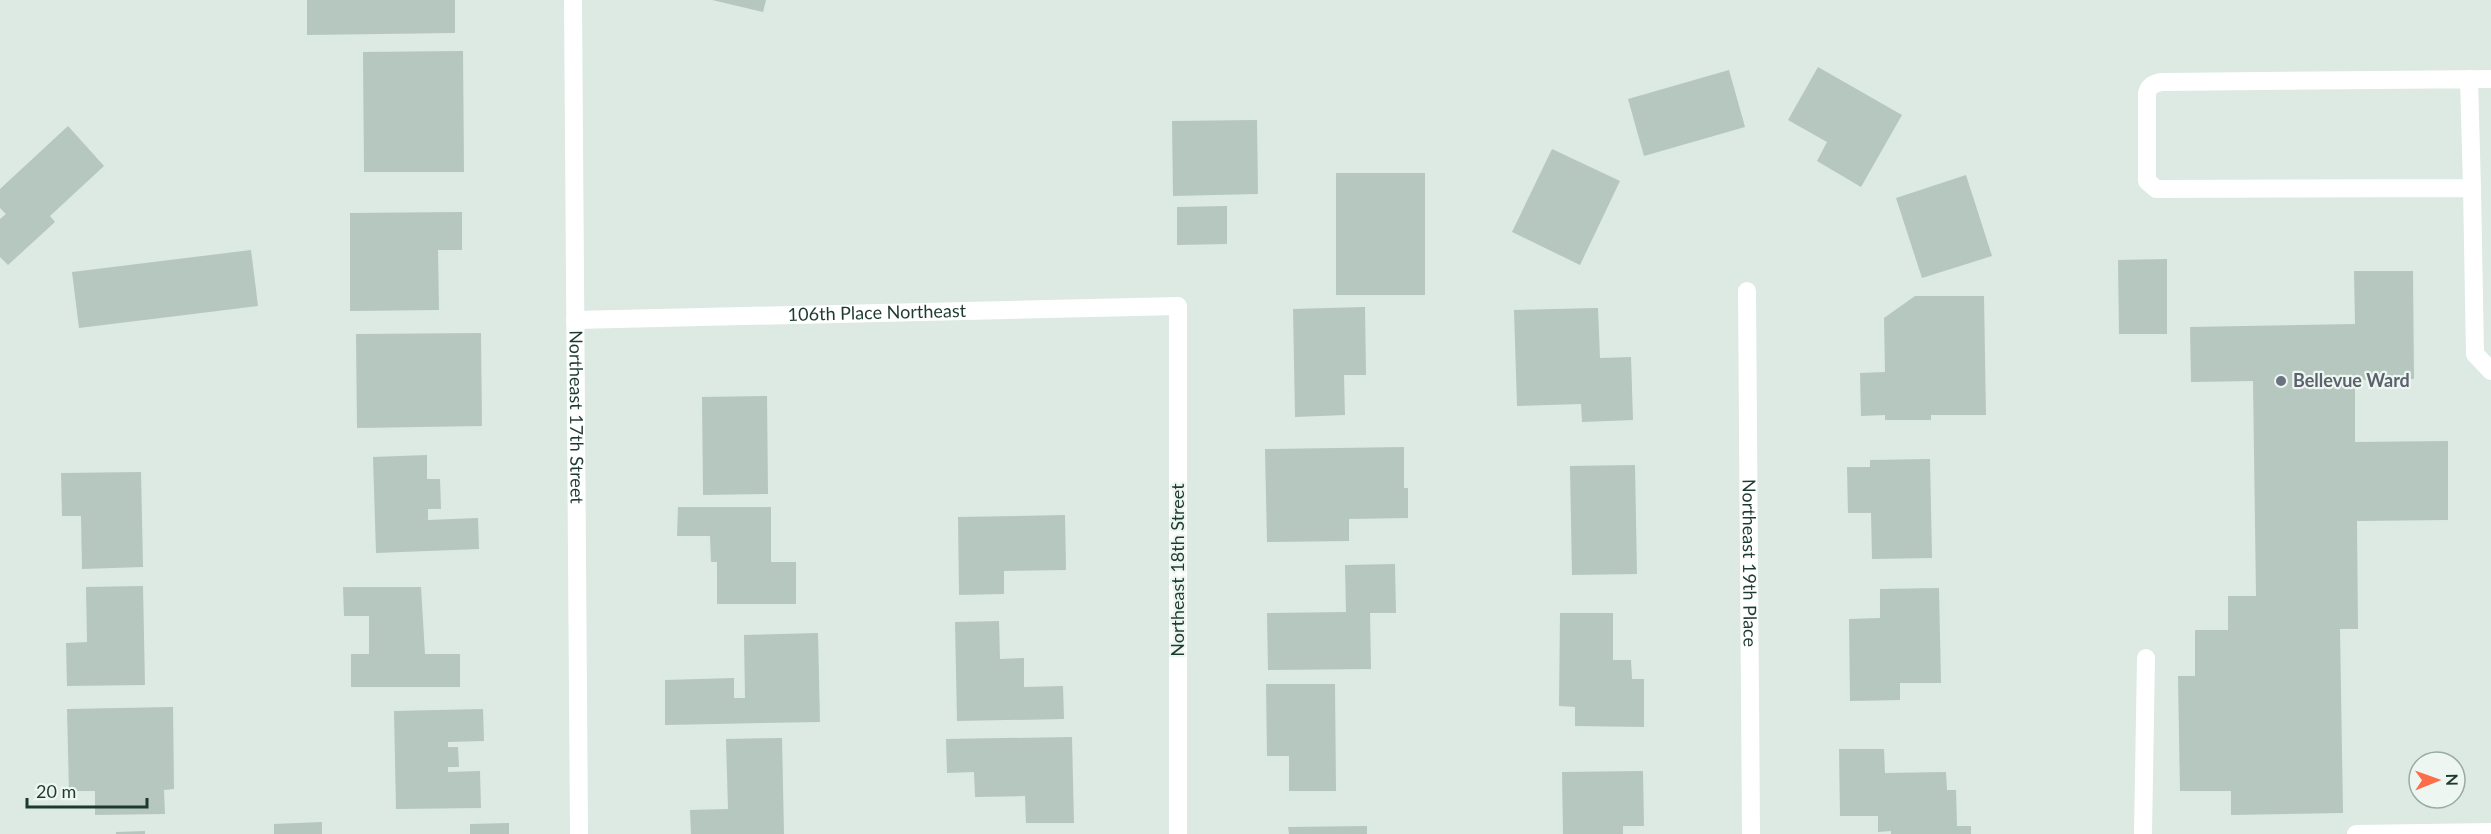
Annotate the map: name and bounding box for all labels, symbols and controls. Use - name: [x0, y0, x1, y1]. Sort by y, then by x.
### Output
- street label: 106th Place Northeast: [787, 299, 967, 325]
- street label: Northeast 17th Street: [565, 330, 589, 504]
- place label: Bellevue Ward: [2293, 369, 2410, 391]
- marker: Bellevue Ward: [2274, 374, 2288, 388]
- street label: Northeast 19th Place: [1738, 479, 1762, 647]
- street label: Northeast 18th Street: [1166, 483, 1188, 657]
- north arrow: [2407, 750, 2467, 810]
- scale bar: [27, 771, 147, 809]
- text: N: [2443, 773, 2462, 786]
- text: 20 m: [36, 780, 76, 802]

